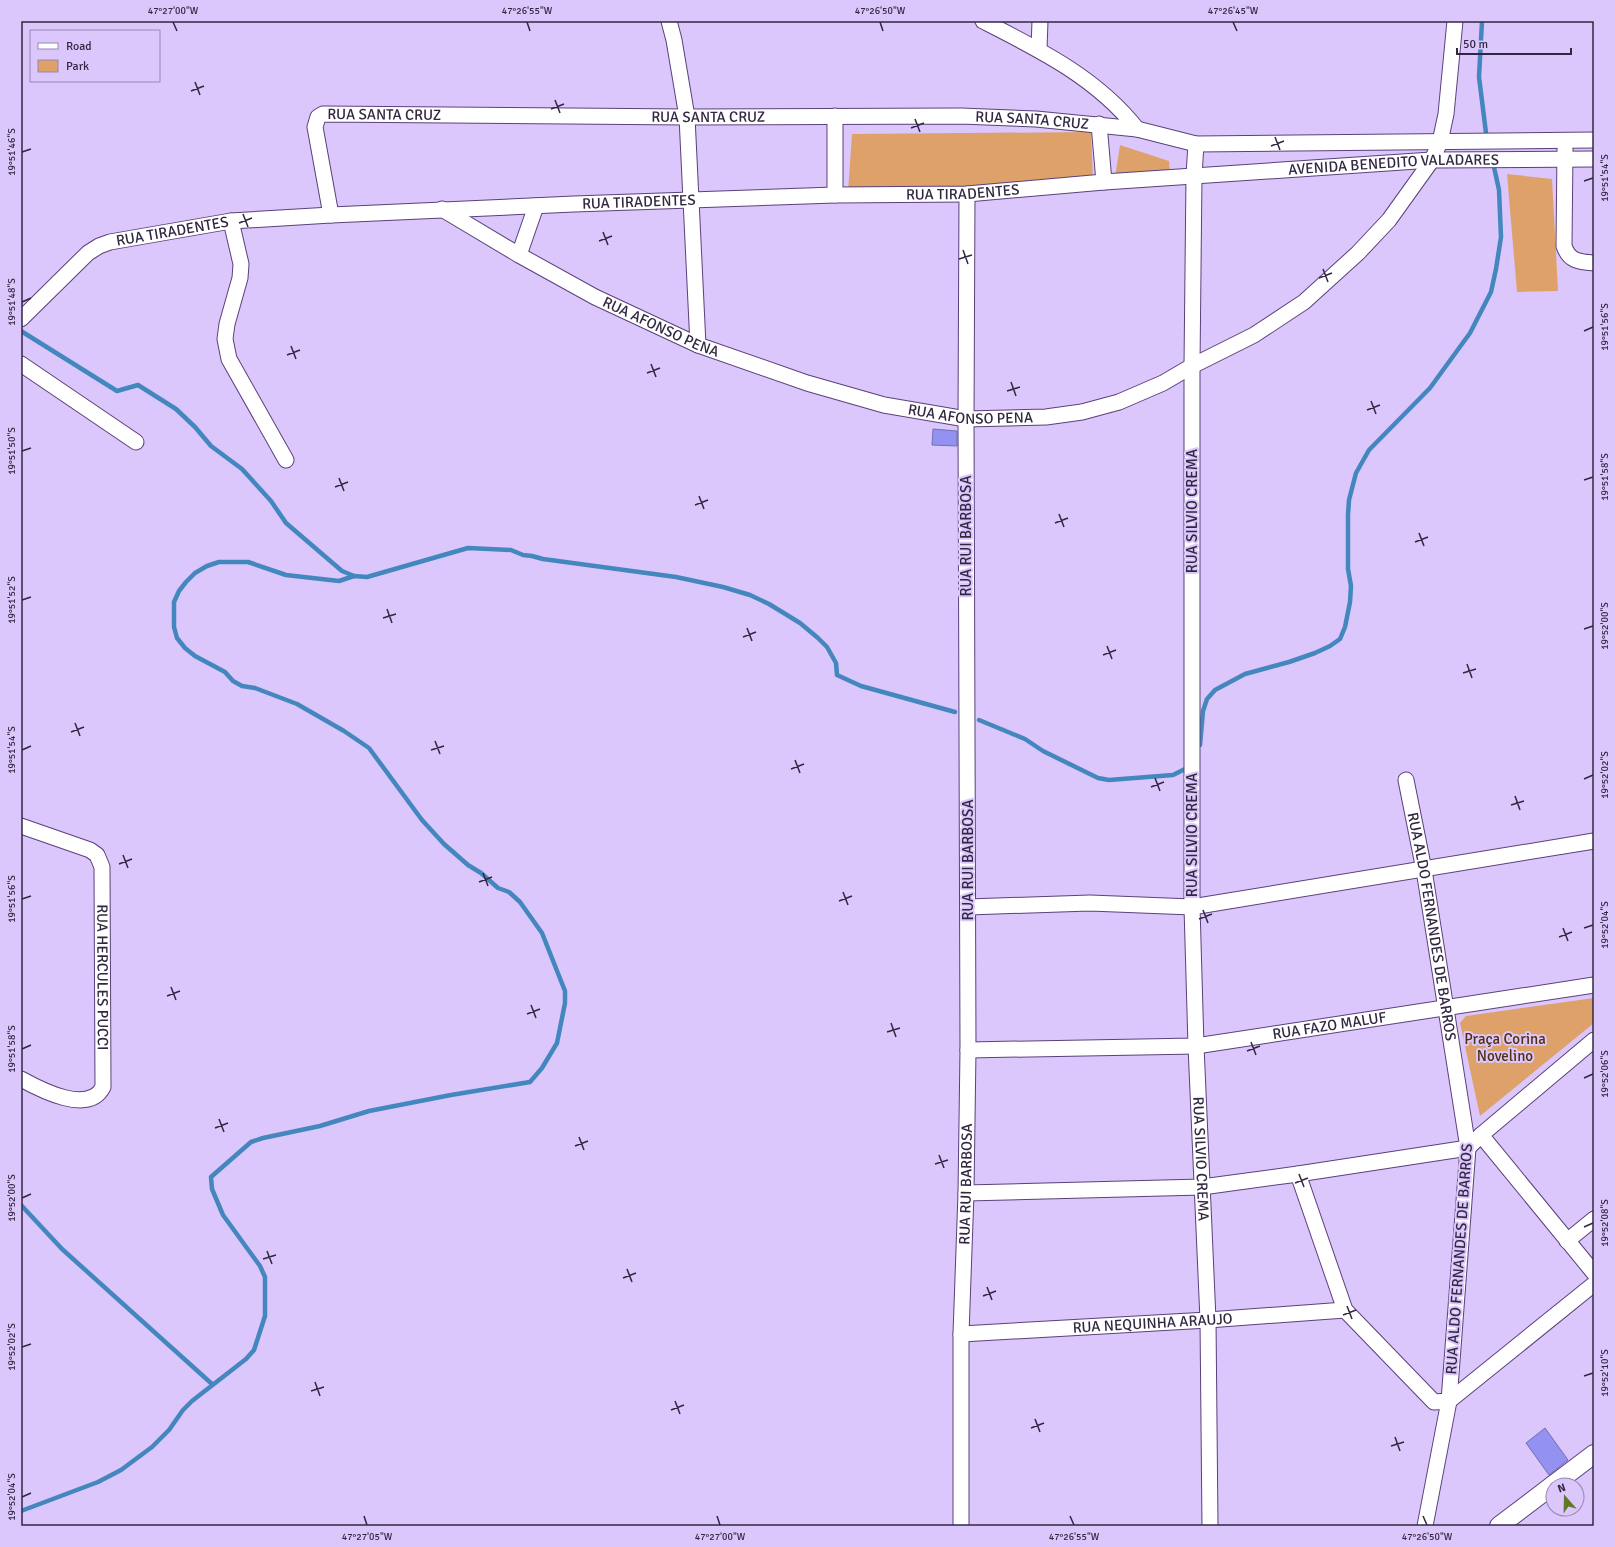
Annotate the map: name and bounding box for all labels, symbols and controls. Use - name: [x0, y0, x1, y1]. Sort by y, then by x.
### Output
- text: 47°27'00"W: [148, 5, 199, 17]
- text: 47°26'55"W: [502, 5, 553, 17]
- text: 47°26'50"W: [855, 5, 906, 17]
- text: 47°26'45"W: [1208, 5, 1259, 17]
- legend: [30, 30, 160, 82]
- scale bar: [1457, 30, 1571, 56]
- text: 50 m: [1463, 37, 1488, 52]
- text: Road: [66, 39, 92, 54]
- text: Park: [66, 59, 89, 74]
- street label: RUA SANTA CRUZ: [327, 105, 441, 124]
- street label: RUA SANTA CRUZ: [651, 108, 765, 126]
- street label: RUA SANTA CRUZ: [975, 108, 1090, 133]
- text: 19°51'46"S: [6, 128, 18, 176]
- street label: AVENIDA BENEDITO VALADARES: [1288, 151, 1499, 179]
- text: 19°51'54"S: [1599, 154, 1611, 202]
- street label: RUA TIRADENTES: [906, 180, 1020, 203]
- street label: RUA TIRADENTES: [582, 191, 696, 213]
- street label: RUA TIRADENTES: [115, 213, 230, 250]
- text: 19°51'48"S: [6, 278, 18, 326]
- street label: RUA AFONSO PENA: [600, 293, 722, 361]
- text: 19°51'56"S: [1599, 303, 1611, 351]
- street label: RUA AFONSO PENA: [906, 400, 1033, 428]
- text: 19°51'50"S: [6, 427, 18, 475]
- street label: RUA SILVIO CREMA: [1183, 449, 1201, 573]
- text: 19°51'58"S: [1599, 453, 1611, 501]
- street label: RUA RUI BARBOSA: [957, 475, 975, 597]
- text: 19°51'52"S: [6, 576, 18, 624]
- text: 19°52'00"S: [1599, 602, 1611, 650]
- text: 19°51'54"S: [6, 726, 18, 774]
- text: 19°52'02"S: [1599, 751, 1611, 799]
- street label: RUA SILVIO CREMA: [1183, 773, 1201, 897]
- street label: RUA RUI BARBOSA: [959, 799, 977, 921]
- street label: RUA ALDO FERNANDES DE BARROS: [1404, 811, 1460, 1042]
- text: 19°51'56"S: [6, 875, 18, 923]
- text: 19°52'04"S: [1599, 901, 1611, 949]
- street label: RUA HERCULES PUCCI: [93, 904, 112, 1051]
- street label: RUA FAZO MALUF: [1271, 1008, 1388, 1043]
- text: 19°51'58"S: [6, 1025, 18, 1073]
- park label: Praça Corina Novelino: [1464, 1030, 1546, 1065]
- text: 19°52'06"S: [1599, 1050, 1611, 1098]
- street label: RUA SILVIO CREMA: [1189, 1096, 1213, 1221]
- street label: RUA RUI BARBOSA: [955, 1123, 976, 1245]
- street label: RUA ALDO FERNANDES DE BARROS: [1442, 1143, 1476, 1375]
- text: 19°52'00"S: [6, 1174, 18, 1222]
- text: 19°52'08"S: [1599, 1199, 1611, 1247]
- street label: RUA NEQUINHA ARAUJO: [1072, 1309, 1233, 1337]
- text: 19°52'02"S: [6, 1323, 18, 1371]
- text: 19°52'10"S: [1599, 1349, 1611, 1397]
- text: 19°52'04"S: [6, 1473, 18, 1521]
- north arrow: [1545, 1477, 1585, 1517]
- text: N: [1556, 1481, 1568, 1495]
- text: 47°27'05"W: [342, 1531, 393, 1543]
- text: 47°27'00"W: [695, 1531, 746, 1543]
- text: 47°26'55"W: [1049, 1531, 1100, 1543]
- text: 47°26'50"W: [1402, 1531, 1453, 1543]

